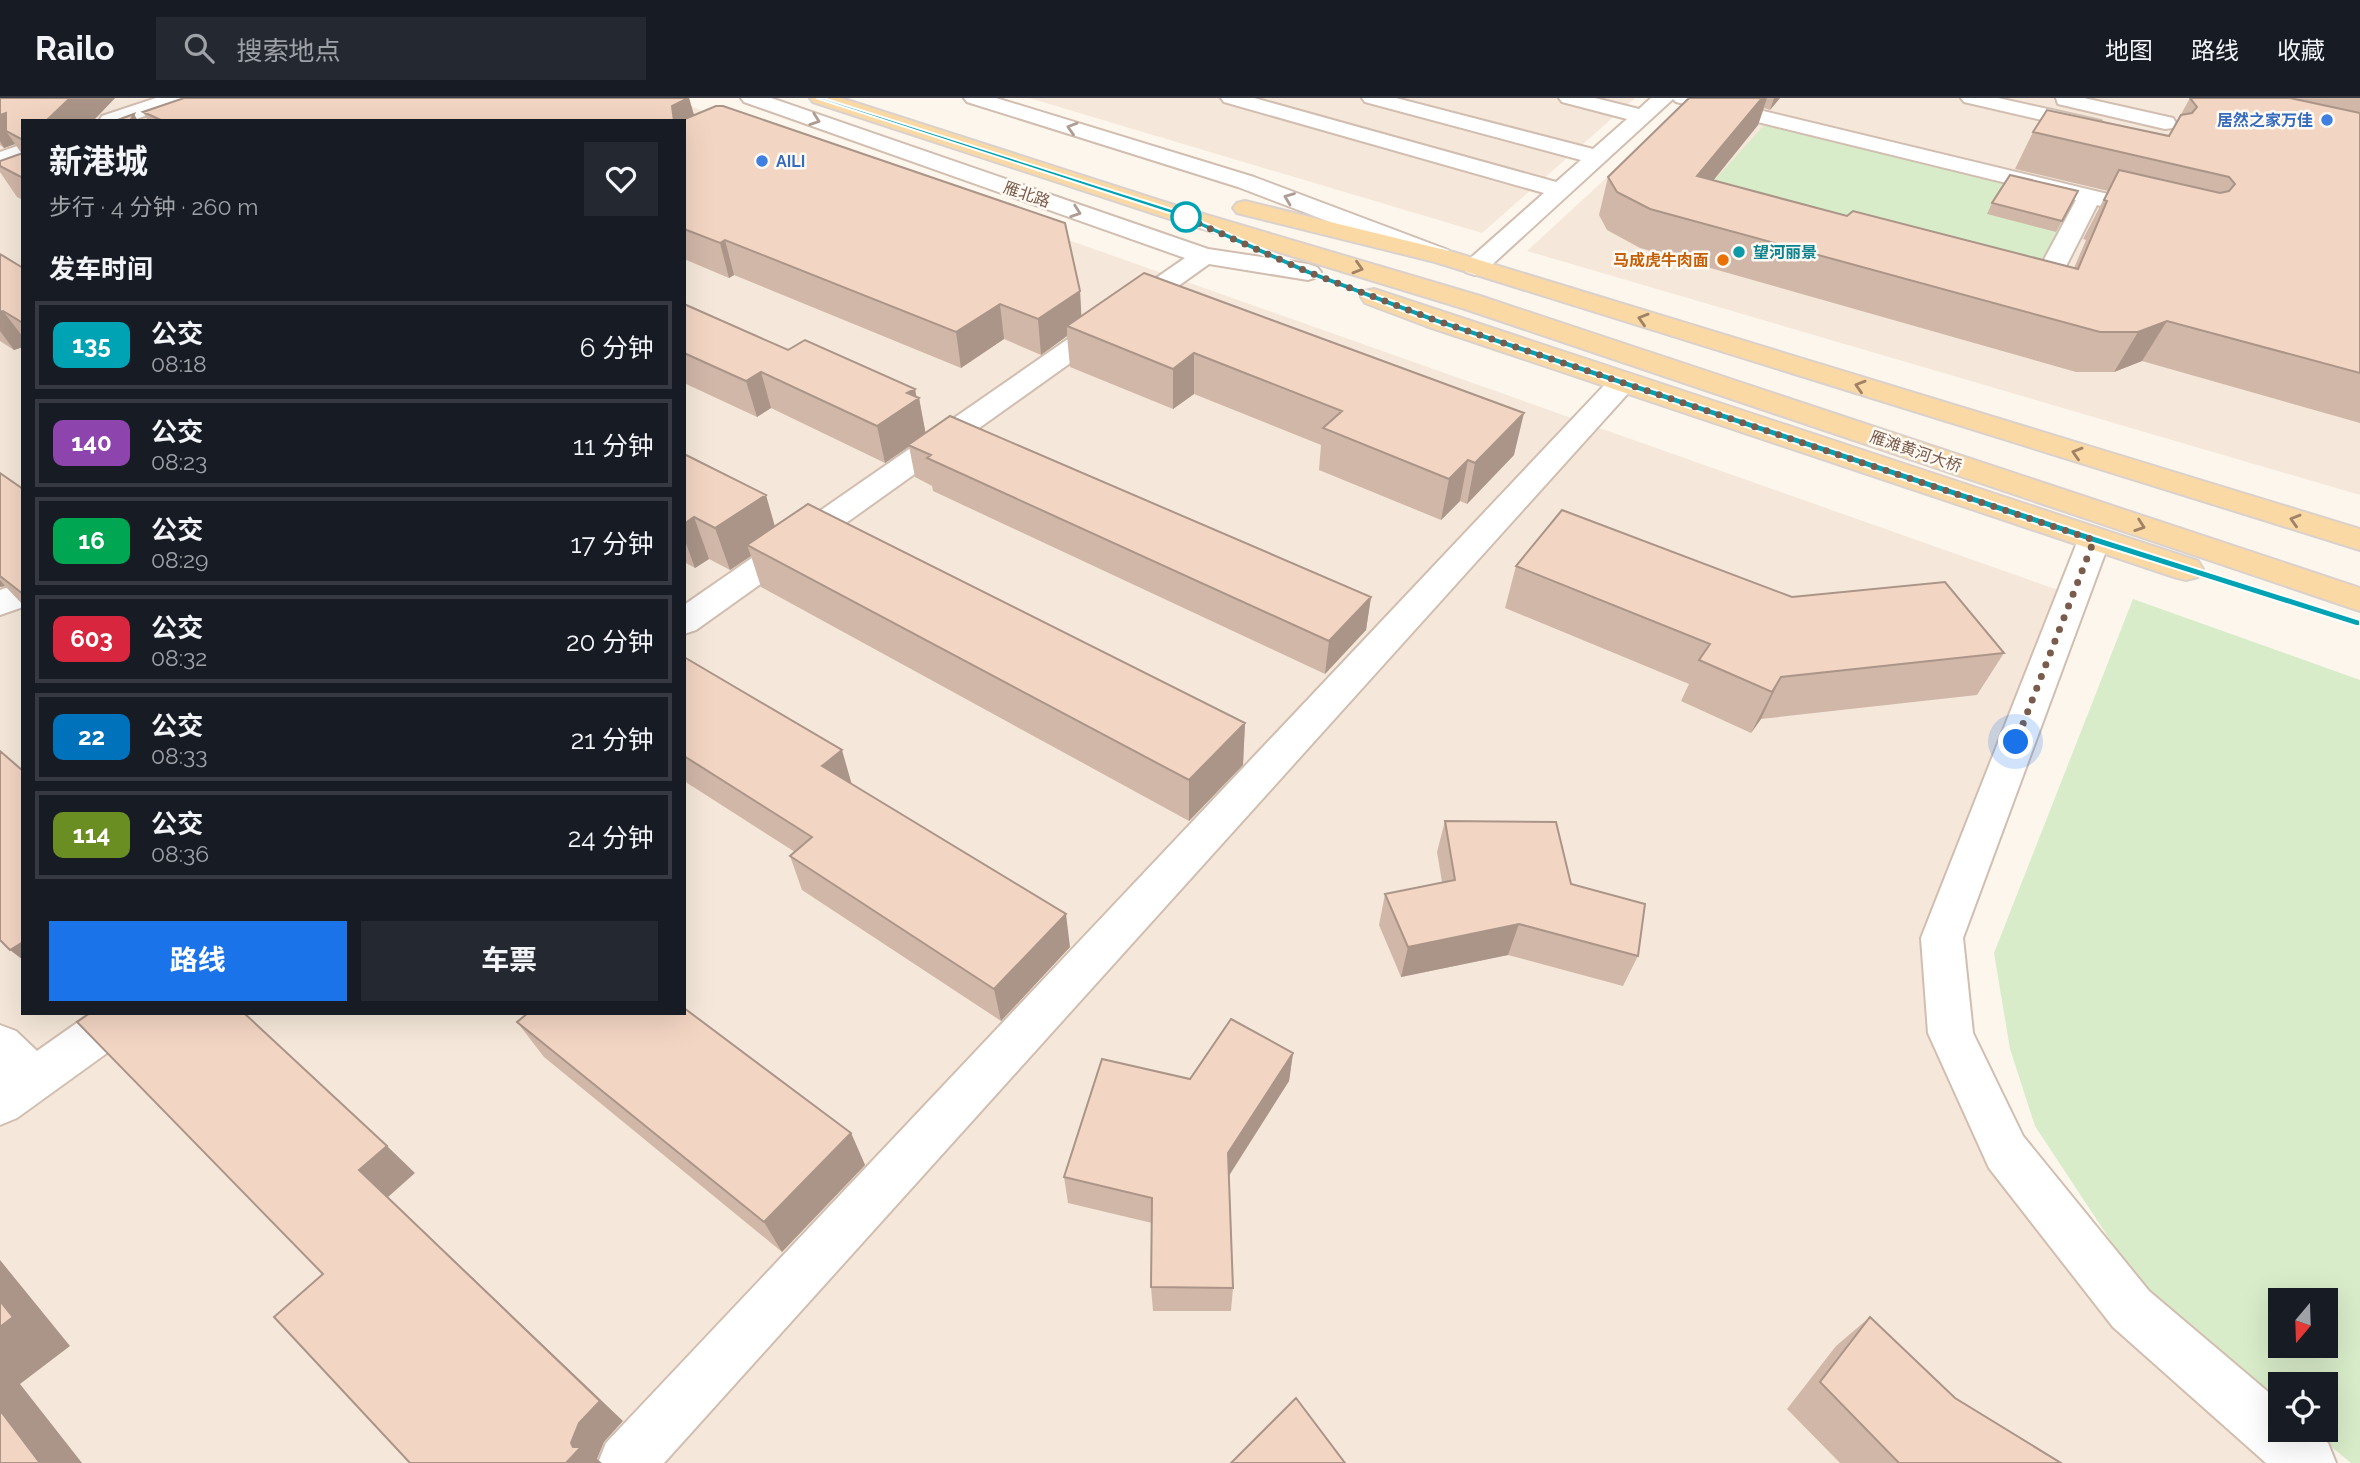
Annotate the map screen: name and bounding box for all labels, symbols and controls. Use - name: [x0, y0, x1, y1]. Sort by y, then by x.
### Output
- search box: [156, 17, 646, 80]
- text: Railo: [35, 29, 114, 68]
- icon: search: [180, 29, 218, 67]
- text: 搜索地点: [236, 36, 340, 66]
- text: 地图: [2105, 36, 2153, 65]
- text: 路线: [2191, 36, 2239, 65]
- text: 收藏: [2277, 36, 2325, 65]
- place label: 居然之家万佳: [2217, 111, 2313, 130]
- one-way arrow: [809, 112, 821, 126]
- marker: 居然之家万佳: [2319, 112, 2335, 128]
- one-way arrow: [1066, 122, 1078, 137]
- text: 新港城: [49, 142, 148, 181]
- button: heart: [584, 142, 658, 216]
- place label: AILI: [776, 152, 805, 171]
- marker: AILI: [754, 153, 770, 169]
- street label: 雁北路: [1001, 178, 1053, 211]
- one-way arrow: [1283, 192, 1295, 206]
- text: 步行 · 4 分钟 · 260 m: [49, 193, 259, 220]
- unlabelled marker: [1171, 202, 1201, 232]
- one-way arrow: [1070, 204, 1082, 218]
- place label: 望河丽景: [1753, 243, 1817, 262]
- marker: 望河丽景: [1731, 244, 1747, 260]
- place label: 马成虎牛肉面: [1613, 251, 1709, 270]
- marker: 马成虎牛肉面: [1715, 252, 1731, 268]
- text: 发车时间: [49, 254, 153, 284]
- one-way arrow: [1352, 259, 1364, 274]
- one-way arrow: [1637, 312, 1649, 327]
- text: 公交: [151, 319, 203, 349]
- text: 135: [72, 330, 111, 359]
- text: 6 分钟: [580, 333, 654, 363]
- text: 08:18: [151, 350, 207, 377]
- one-way arrow: [1854, 379, 1866, 394]
- text: 公交: [151, 417, 203, 447]
- street label: 雁滩黄河大桥: [1867, 427, 1964, 476]
- text: 140: [71, 428, 112, 457]
- text: 11 分钟: [573, 431, 654, 461]
- one-way arrow: [2072, 447, 2084, 461]
- text: 08:23: [151, 448, 207, 475]
- one-way arrow: [2289, 514, 2301, 529]
- text: 公交: [151, 515, 203, 545]
- one-way arrow: [2133, 518, 2145, 532]
- text: 16: [78, 526, 105, 555]
- text: 17 分钟: [570, 529, 654, 559]
- text: 08:29: [151, 546, 209, 573]
- text: 公交: [151, 613, 203, 643]
- text: 603: [70, 624, 113, 653]
- text: 20 分钟: [566, 627, 654, 657]
- text: 08:32: [151, 644, 207, 671]
- text: 公交: [151, 711, 203, 741]
- text: 22: [78, 722, 105, 751]
- your location: [1998, 724, 2033, 759]
- text: 21 分钟: [571, 725, 654, 755]
- text: 08:33: [151, 742, 208, 769]
- text: 公交: [151, 809, 203, 839]
- text: 114: [73, 820, 110, 849]
- text: 24 分钟: [568, 823, 654, 853]
- text: 08:36: [151, 840, 209, 867]
- button: 路线: [49, 921, 347, 1001]
- button: 车票: [361, 921, 658, 1001]
- north arrow: [2268, 1288, 2338, 1358]
- map controls: [2268, 1288, 2338, 1442]
- button: locate: [2268, 1372, 2338, 1442]

